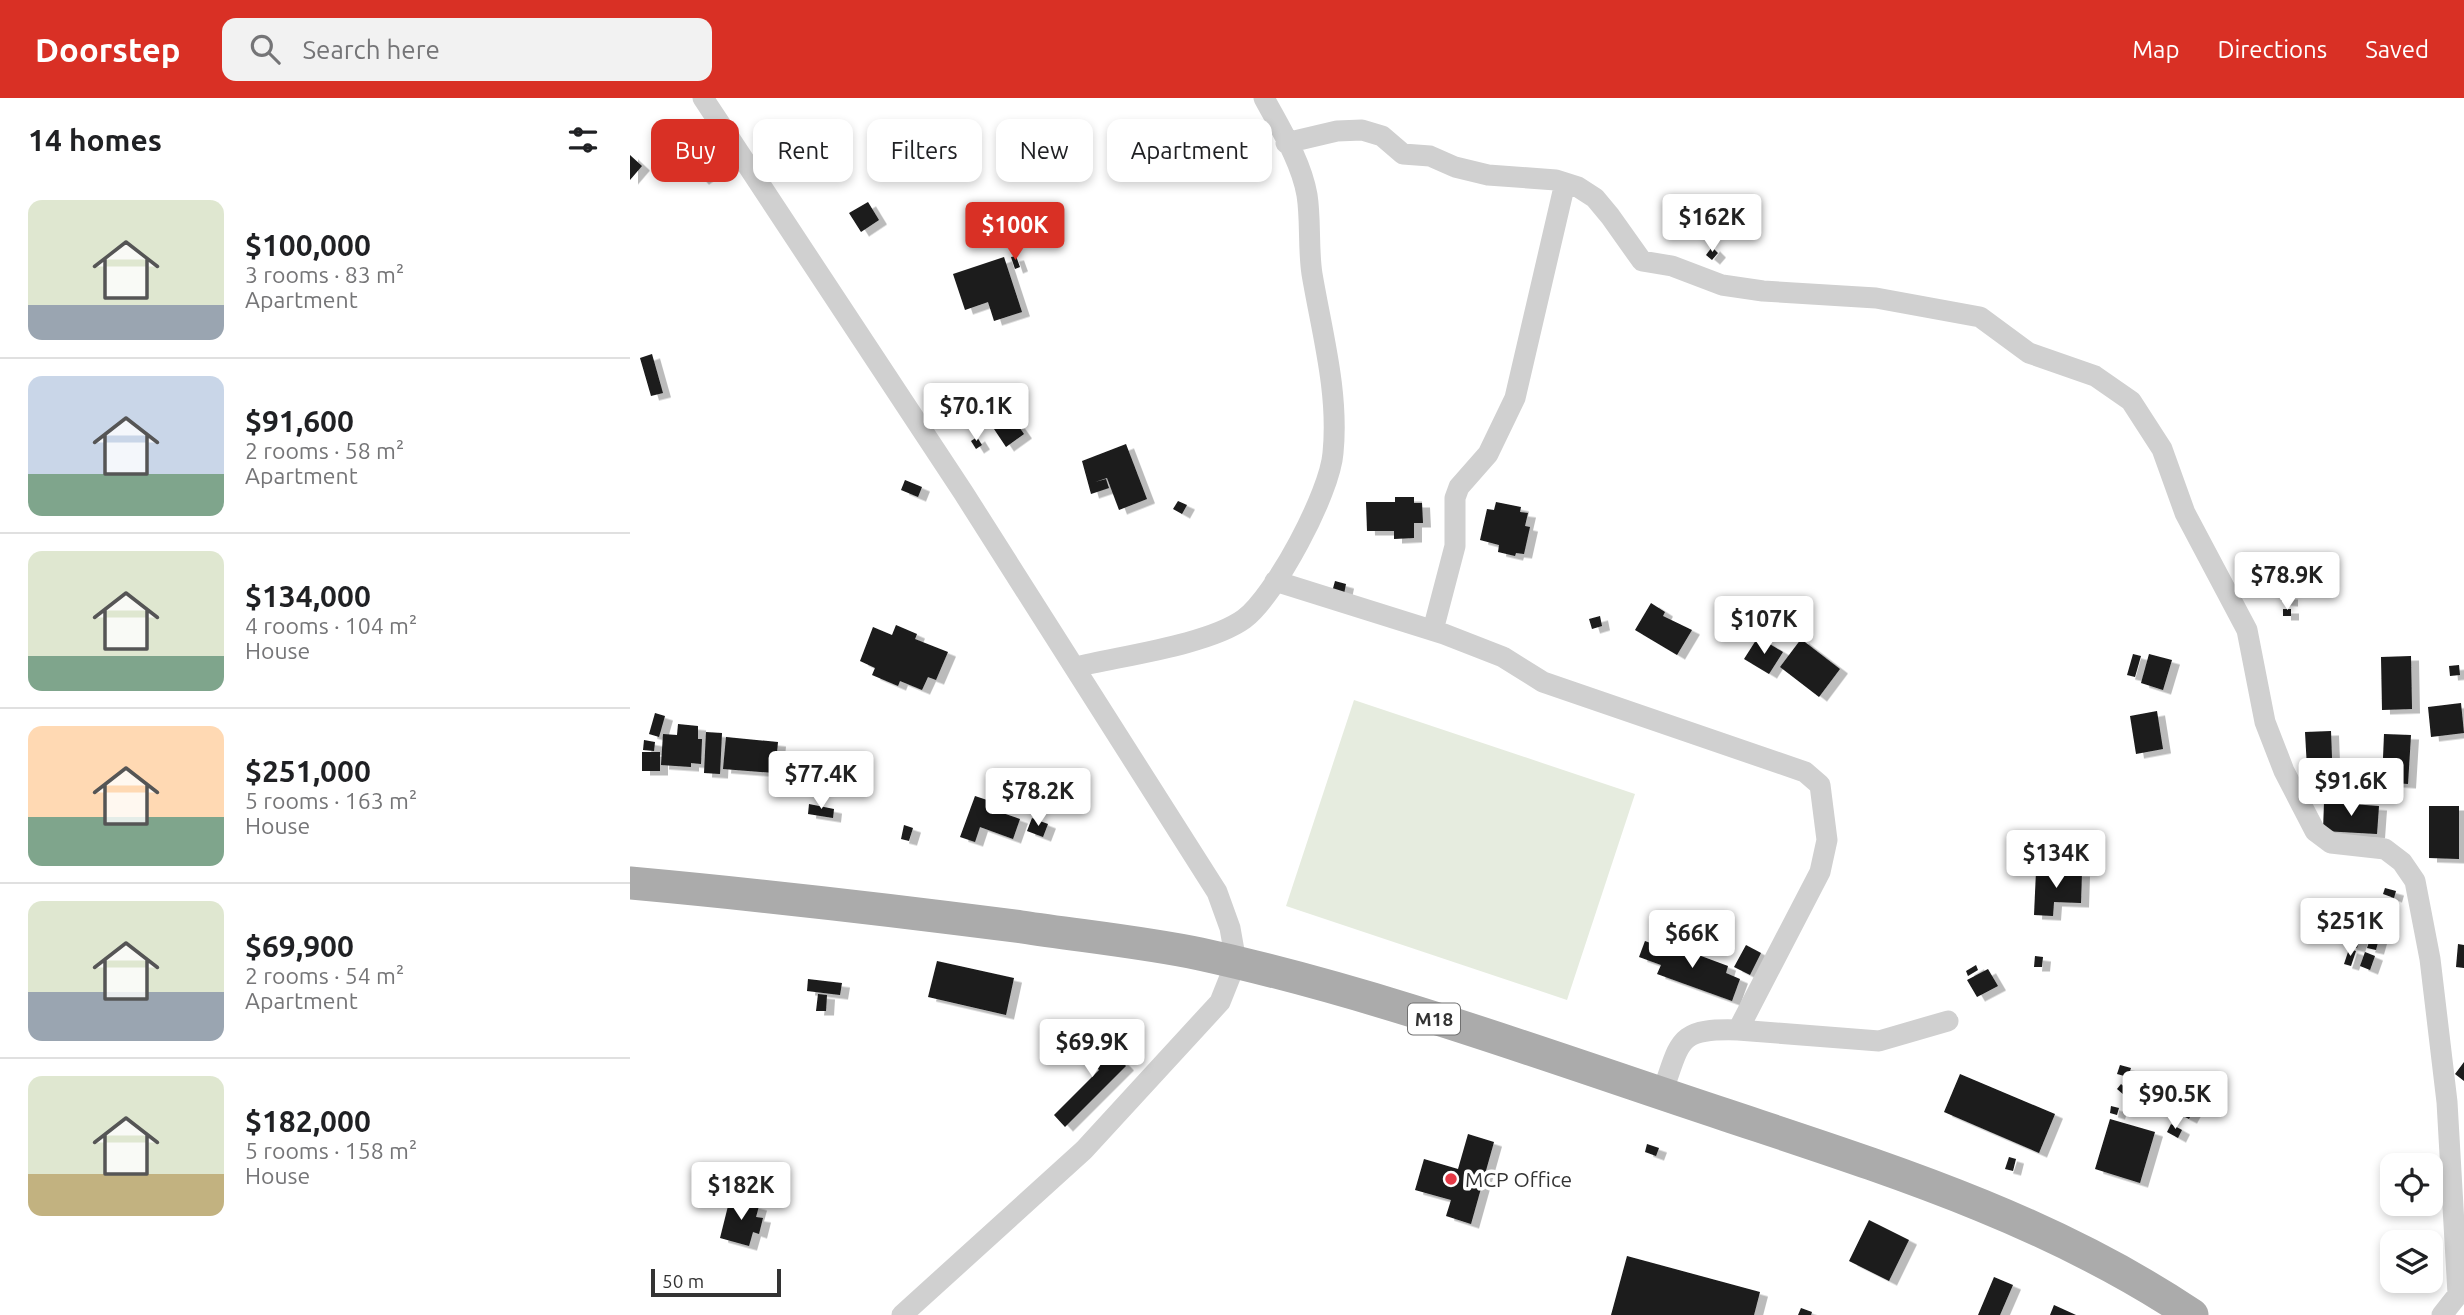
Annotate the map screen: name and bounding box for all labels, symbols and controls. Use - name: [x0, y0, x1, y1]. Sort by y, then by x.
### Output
- search box: [222, 18, 712, 81]
- icon: search: [246, 30, 284, 68]
- text: Doorstep: [35, 31, 180, 68]
- text: Search here: [302, 35, 440, 64]
- text: Map: [2132, 36, 2179, 63]
- text: Directions: [2217, 36, 2327, 63]
- text: Saved: [2365, 36, 2429, 63]
- chip: Buy: [651, 119, 739, 182]
- chip: Rent: [753, 119, 853, 182]
- chip: Filters: [867, 119, 982, 182]
- chip: New: [996, 119, 1093, 182]
- chip: Apartment: [1107, 119, 1272, 182]
- icon: filters: [564, 121, 602, 159]
- text: 14 homes: [28, 123, 162, 157]
- pin: $162K: [1663, 194, 1761, 254]
- pin: $100K: [966, 202, 1064, 262]
- text: $162K: [1678, 204, 1746, 229]
- text: $100K: [981, 212, 1049, 237]
- icon: home: [84, 228, 168, 312]
- text: $100,000: [245, 228, 371, 262]
- text: 3 rooms · 83 m²: [245, 262, 404, 287]
- text: Apartment: [245, 287, 358, 312]
- pin: $70.1K: [919, 384, 1033, 443]
- text: $70.1K: [940, 393, 1012, 418]
- icon: home: [84, 404, 168, 488]
- text: $91,600: [245, 404, 354, 438]
- text: 2 rooms · 58 m²: [245, 438, 404, 463]
- text: Apartment: [245, 463, 358, 488]
- pin: $78.9K: [2230, 552, 2344, 612]
- text: $78.9K: [2251, 562, 2323, 587]
- icon: home: [84, 579, 168, 663]
- text: $134,000: [245, 579, 371, 613]
- pin: $107K: [1715, 596, 1813, 656]
- text: $107K: [1730, 606, 1798, 631]
- text: 4 rooms · 104 m²: [245, 613, 417, 638]
- text: House: [245, 638, 310, 663]
- pin: $77.4K: [764, 752, 878, 811]
- icon: home: [84, 754, 168, 838]
- text: $251,000: [245, 754, 371, 788]
- pin: $91.6K: [2294, 758, 2408, 818]
- text: $77.4K: [785, 761, 857, 786]
- pin: $78.2K: [981, 768, 1095, 828]
- text: $91.6K: [2315, 768, 2387, 793]
- text: $78.2K: [1002, 778, 1074, 803]
- text: 5 rooms · 163 m²: [245, 788, 417, 813]
- text: House: [245, 813, 310, 838]
- pin: $134K: [2007, 830, 2105, 890]
- text: $134K: [2022, 840, 2090, 865]
- pin: $251K: [2301, 898, 2399, 958]
- text: $251K: [2316, 908, 2384, 933]
- pin: $66K: [1651, 910, 1733, 970]
- text: $66K: [1665, 920, 1719, 945]
- icon: home: [84, 929, 168, 1013]
- text: $69,900: [245, 929, 354, 963]
- text: 2 rooms · 54 m²: [245, 963, 404, 988]
- text: Apartment: [245, 988, 358, 1013]
- road number: M18: [1408, 1004, 1460, 1035]
- pin: $69.9K: [1035, 1020, 1149, 1079]
- text: $69.9K: [1056, 1029, 1128, 1054]
- pin: $90.5K: [2118, 1072, 2232, 1131]
- text: $90.5K: [2139, 1081, 2211, 1106]
- icon: home: [84, 1104, 168, 1188]
- text: $182,000: [245, 1104, 371, 1138]
- text: 5 rooms · 158 m²: [245, 1138, 417, 1163]
- map controls: [2380, 1153, 2443, 1293]
- button: locate: [2380, 1153, 2443, 1216]
- pin: $182K: [692, 1162, 790, 1222]
- text: House: [245, 1163, 310, 1188]
- place label: MCP Office: [1465, 1167, 1572, 1191]
- marker: MCP Office: [1443, 1171, 1459, 1187]
- text: $182K: [707, 1172, 775, 1197]
- button: layers: [2380, 1230, 2443, 1293]
- scale bar: [651, 1266, 780, 1298]
- text: 50 m: [662, 1270, 704, 1292]

